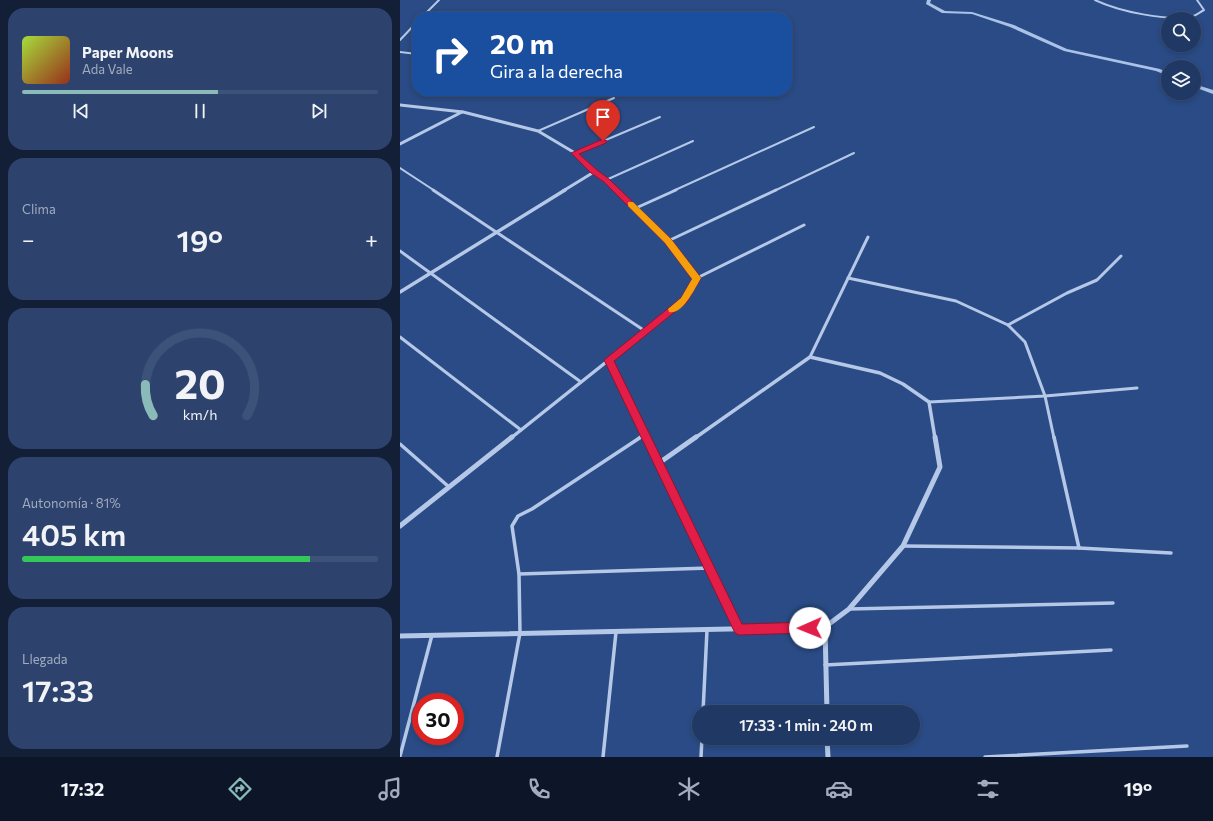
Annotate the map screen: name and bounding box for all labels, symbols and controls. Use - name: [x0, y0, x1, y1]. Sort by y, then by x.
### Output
- map controls: [1161, 12, 1201, 100]
- button: search: [1161, 12, 1201, 52]
- text: 20 m: [490, 26, 554, 60]
- icon: right: [424, 28, 476, 80]
- text: Paper Moons: [82, 43, 173, 61]
- text: Gira a la derecha: [490, 60, 623, 82]
- button: layers: [1161, 60, 1201, 100]
- text: Ada Vale: [82, 61, 133, 77]
- icon: previous: [70, 100, 92, 122]
- icon: pause: [189, 100, 211, 122]
- icon: next: [308, 100, 330, 122]
- pin: [586, 100, 620, 141]
- icon: arrive: [592, 106, 614, 128]
- text: Clima: [22, 201, 56, 217]
- text: 19°: [177, 221, 223, 258]
- text: −: [22, 226, 35, 253]
- text: +: [365, 226, 378, 253]
- text: 20: [174, 357, 226, 408]
- text: km/h: [183, 405, 217, 423]
- text: Autonomía · 81%: [22, 495, 121, 511]
- text: 405 km: [22, 515, 126, 552]
- position arrow: [789, 607, 831, 649]
- text: Llegada: [22, 651, 68, 667]
- text: 17:33: [22, 671, 94, 708]
- speed limit sign: 30: [412, 693, 464, 745]
- text: 17:33 · 1 min · 240 m: [739, 716, 873, 734]
- icon: directions: [226, 775, 254, 803]
- icon: music: [376, 775, 404, 803]
- icon: phone: [525, 775, 553, 803]
- icon: climate: [675, 775, 703, 803]
- icon: car: [825, 775, 853, 803]
- icon: filters: [974, 775, 1002, 803]
- text: 17:32: [61, 778, 104, 800]
- text: 19°: [1124, 778, 1152, 800]

